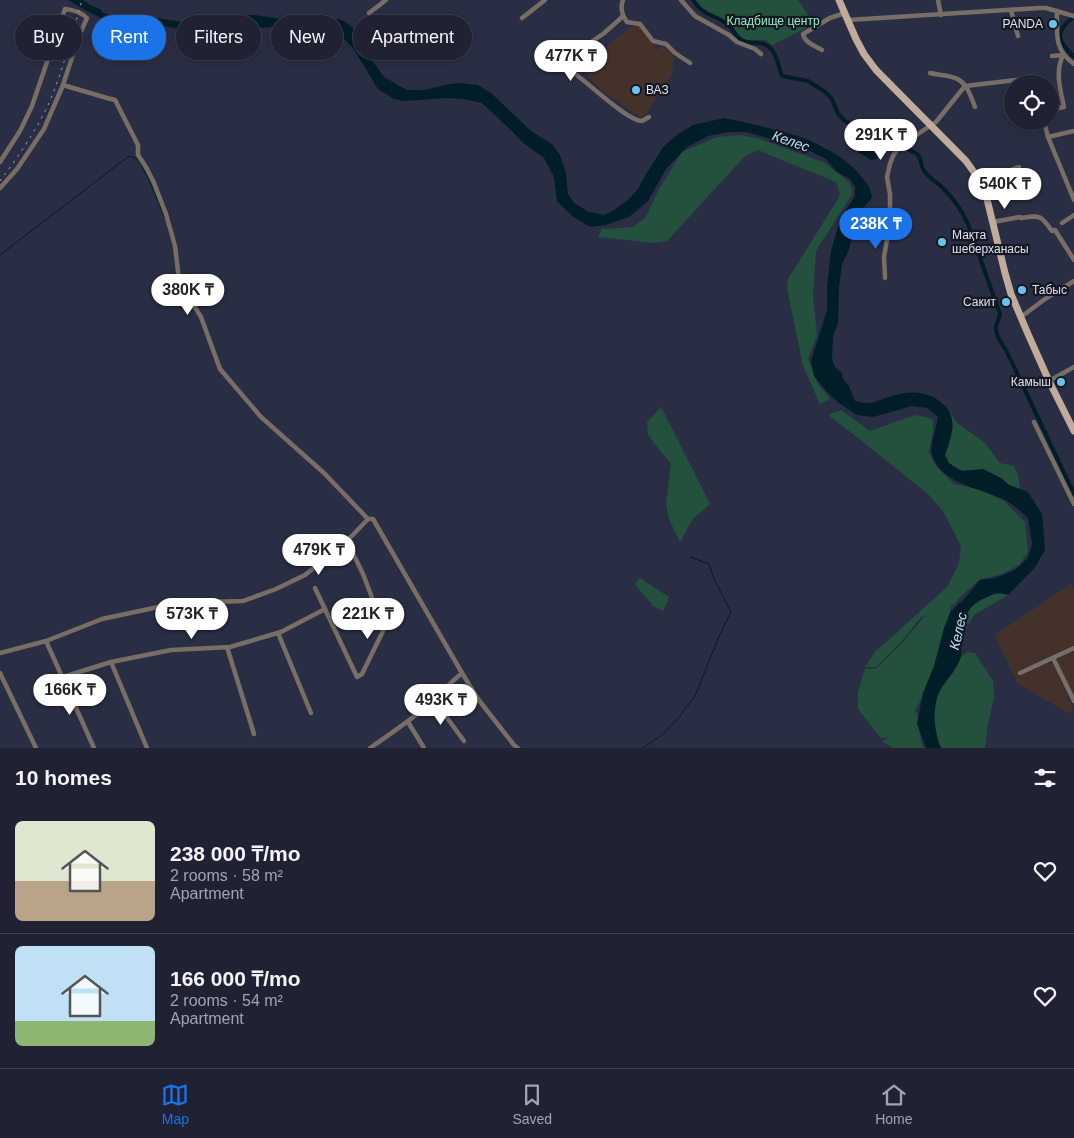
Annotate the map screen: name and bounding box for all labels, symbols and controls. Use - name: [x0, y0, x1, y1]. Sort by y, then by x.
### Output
- park label: Кладбище центр: [726, 14, 820, 28]
- chip: Buy: [15, 15, 82, 60]
- chip: Rent: [92, 15, 166, 60]
- chip: Filters: [176, 15, 261, 60]
- chip: New: [271, 15, 343, 60]
- chip: Apartment: [353, 15, 472, 60]
- place label: PANDA: [1003, 17, 1043, 31]
- marker: PANDA: [1047, 18, 1059, 30]
- pin: 477K ₸: [530, 39, 612, 82]
- text: 477K ₸: [545, 47, 597, 64]
- map controls: [1004, 75, 1059, 130]
- button: locate: [1004, 75, 1059, 130]
- place label: ВАЗ: [646, 83, 669, 97]
- marker: ВАЗ: [630, 84, 642, 96]
- pin: 291K ₸: [840, 119, 922, 161]
- text: 291K ₸: [855, 126, 907, 143]
- water label: Келес: [770, 127, 812, 155]
- pin: 540K ₸: [964, 168, 1046, 210]
- text: 540K ₸: [979, 175, 1031, 192]
- pin: 238K ₸: [835, 208, 917, 250]
- text: 238K ₸: [850, 215, 902, 232]
- place label: Мақта шеберханасы: [952, 228, 1029, 256]
- marker: Мақта шеберханасы: [936, 236, 948, 248]
- pin: 380K ₸: [147, 274, 229, 316]
- text: 380K ₸: [162, 281, 214, 298]
- place label: Табыс: [1032, 283, 1067, 297]
- marker: Табыс: [1016, 284, 1028, 296]
- place label: Сакит: [963, 295, 996, 309]
- marker: Сакит: [1000, 296, 1012, 308]
- place label: Камыш: [1011, 375, 1051, 389]
- marker: Камыш: [1055, 376, 1067, 388]
- pin: 479K ₸: [278, 534, 360, 576]
- text: 479K ₸: [293, 541, 345, 558]
- pin: 573K ₸: [151, 598, 233, 640]
- pin: 221K ₸: [327, 598, 409, 640]
- text: 573K ₸: [166, 605, 218, 622]
- text: 221K ₸: [342, 605, 394, 622]
- water label: Келес: [946, 611, 970, 651]
- pin: 166K ₸: [29, 674, 111, 716]
- text: 166K ₸: [44, 681, 96, 698]
- pin: 493K ₸: [400, 684, 482, 726]
- text: 493K ₸: [415, 691, 467, 708]
- icon: filters: [1031, 764, 1059, 792]
- text: 10 homes: [15, 766, 112, 789]
- icon: home: [55, 841, 115, 901]
- text: 238 000 ₸/mo: [170, 842, 301, 865]
- icon: heart: [1031, 857, 1059, 885]
- text: 2 rooms · 58 m²: [170, 867, 283, 884]
- text: Apartment: [170, 885, 244, 902]
- icon: home: [55, 966, 115, 1026]
- text: 166 000 ₸/mo: [170, 967, 301, 990]
- icon: heart: [1031, 982, 1059, 1010]
- text: 2 rooms · 54 m²: [170, 992, 283, 1009]
- text: Apartment: [170, 1010, 244, 1027]
- tab: Map: [161, 1081, 189, 1127]
- tab: Saved: [512, 1081, 552, 1127]
- tab: Home: [875, 1081, 912, 1127]

